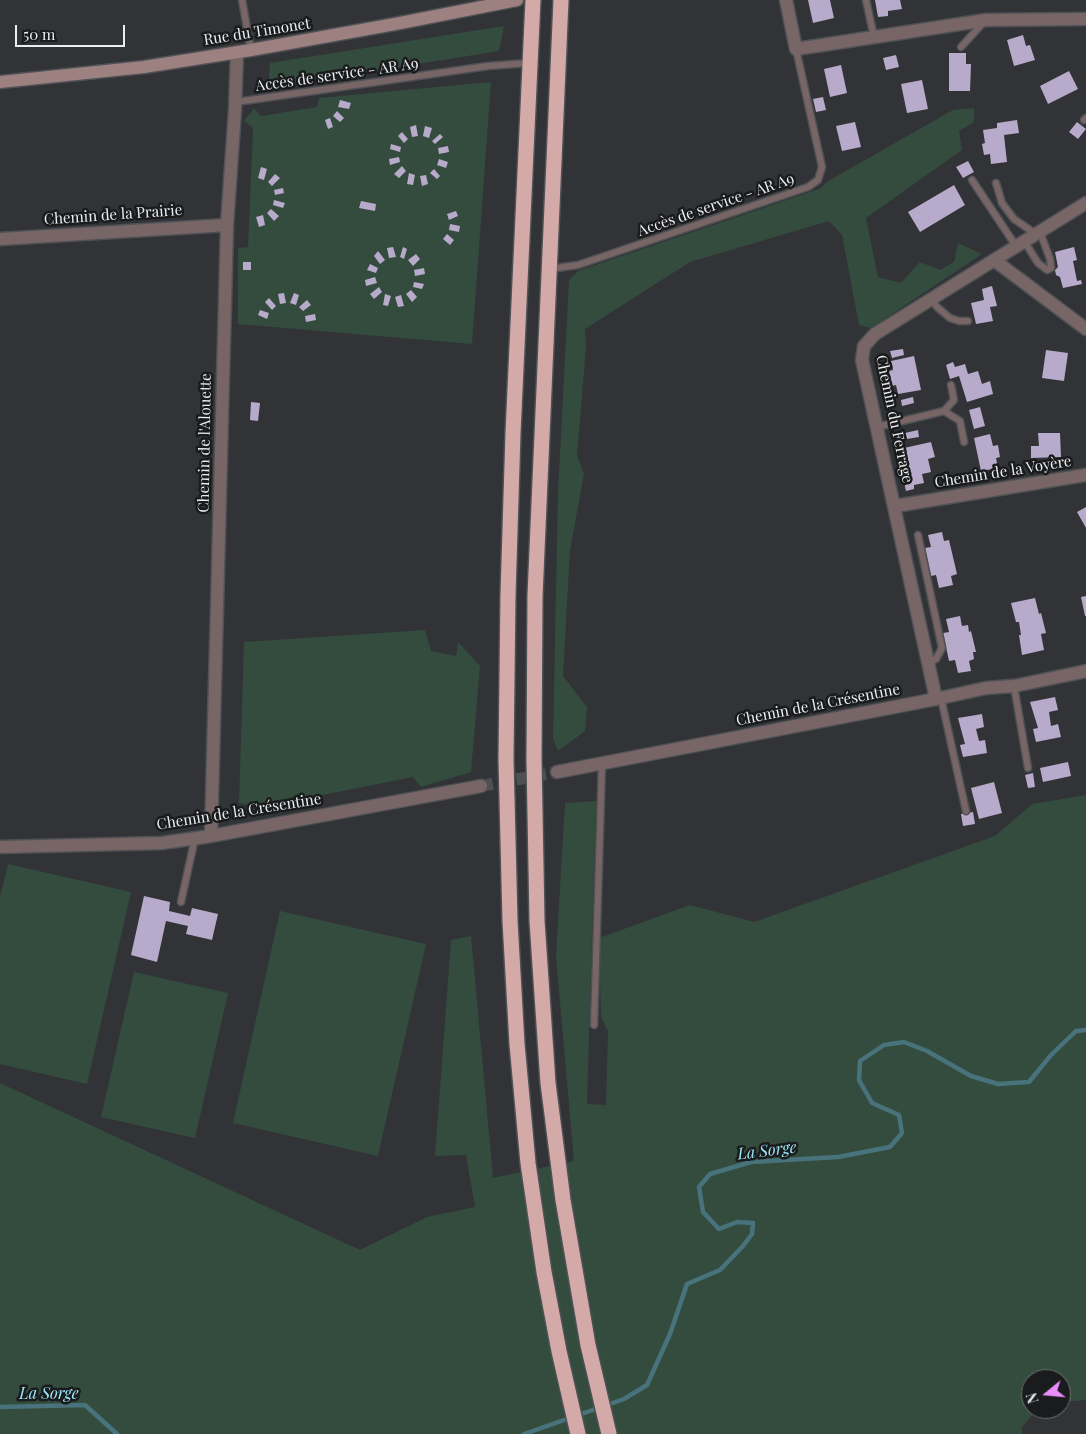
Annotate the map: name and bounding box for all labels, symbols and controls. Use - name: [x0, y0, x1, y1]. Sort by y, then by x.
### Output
- scale bar: [18, 15, 128, 47]
- street label: Rue du Timonet: [202, 15, 312, 49]
- text: 50 m: [23, 24, 55, 44]
- street label: Accès de service - AR A9: [254, 55, 420, 95]
- street label: Accès de service - AR A9: [635, 170, 797, 240]
- street label: Chemin de la Prairie: [43, 201, 183, 229]
- street label: Chemin du Ferrage: [872, 353, 916, 485]
- street label: Chemin de l'Alouette: [195, 373, 215, 513]
- street label: Chemin de la Voyère: [933, 452, 1073, 492]
- street label: Chemin de la Crésentine: [735, 680, 901, 730]
- street label: Chemin de la Crésentine: [155, 790, 323, 834]
- water label: La Sorge: [736, 1138, 798, 1164]
- north arrow: [1021, 1369, 1071, 1419]
- water label: La Sorge: [19, 1384, 79, 1404]
- text: N: [1022, 1391, 1043, 1406]

